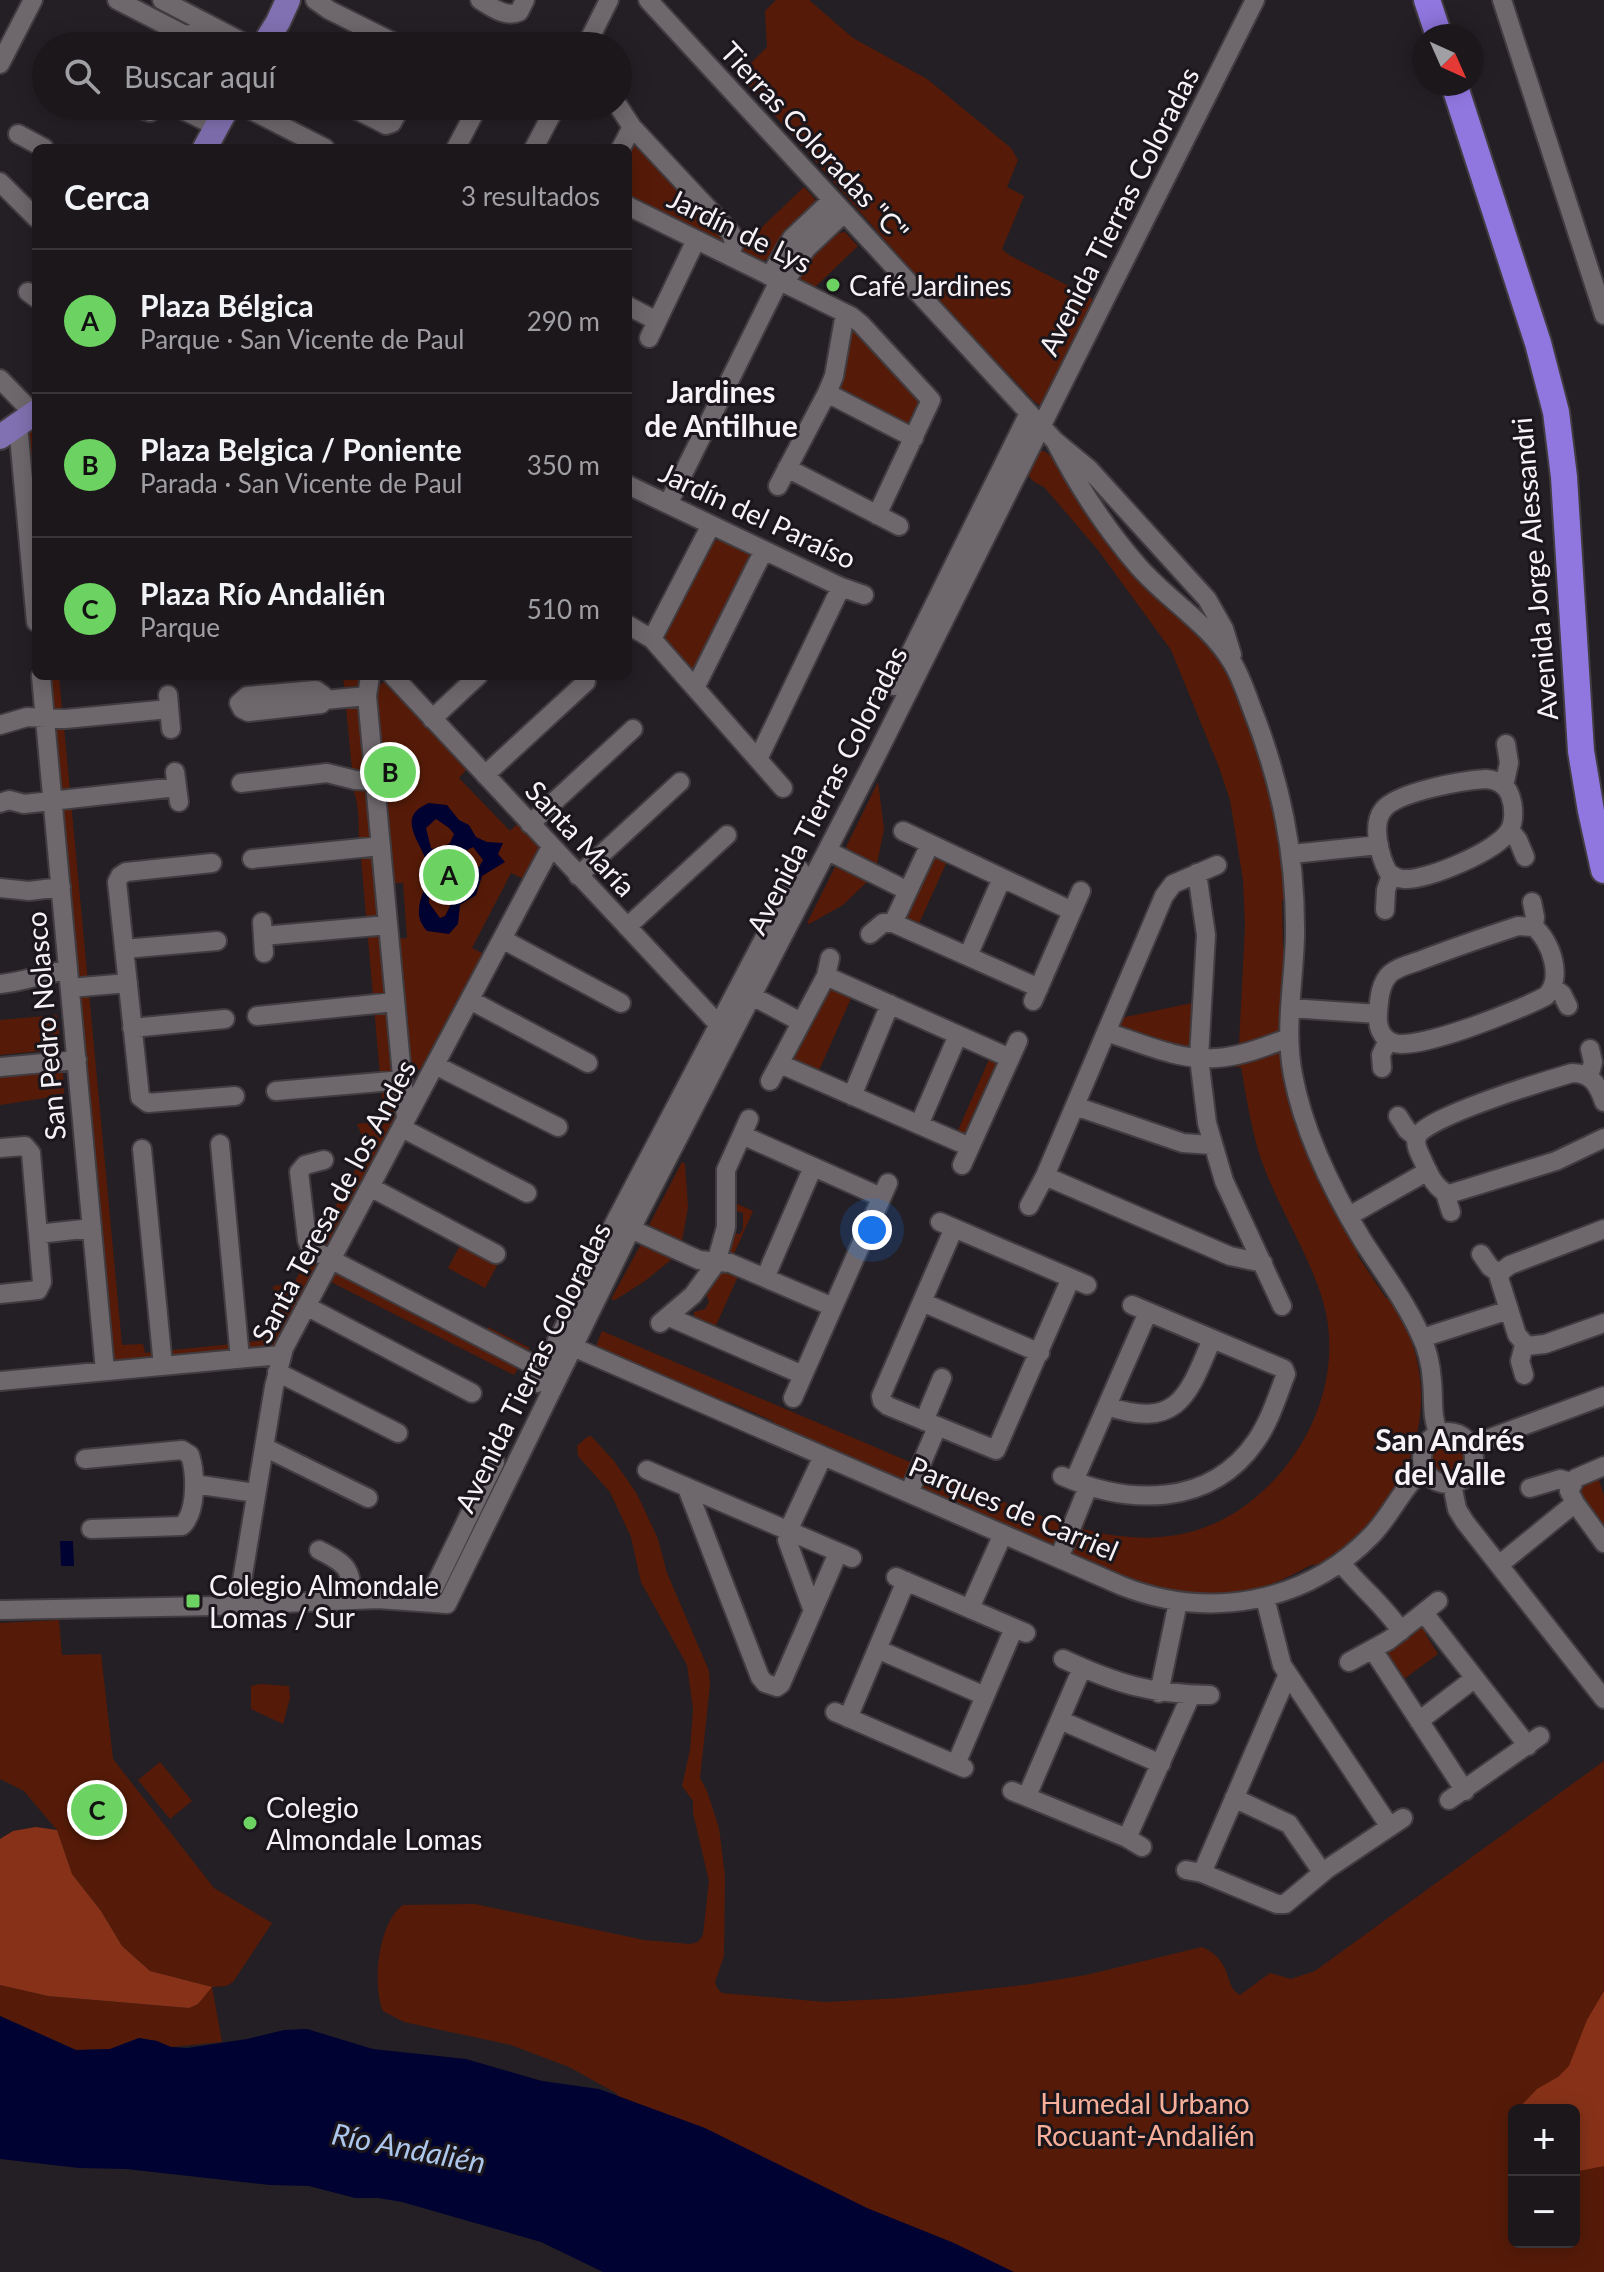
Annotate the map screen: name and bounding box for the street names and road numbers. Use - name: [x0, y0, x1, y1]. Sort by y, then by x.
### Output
- street label: Tierras Coloradas "C": [714, 34, 916, 248]
- street label: Avenida Tierras Coloradas: [1031, 61, 1205, 361]
- street label: Jardín de Lys: [663, 181, 817, 279]
- street label: Avenida Jorge Alessandri: [1504, 416, 1564, 722]
- street label: Jardín del Paraíso: [654, 455, 862, 575]
- street label: Avenida Tierras Coloradas: [739, 640, 913, 940]
- street label: Santa María: [519, 773, 643, 903]
- street label: San Pedro Nolasco: [18, 910, 72, 1142]
- street label: Santa Teresa de los Andes: [244, 1054, 422, 1348]
- street label: Avenida Tierras Coloradas: [447, 1216, 617, 1518]
- street label: Parques de Carriel: [904, 1449, 1124, 1567]

